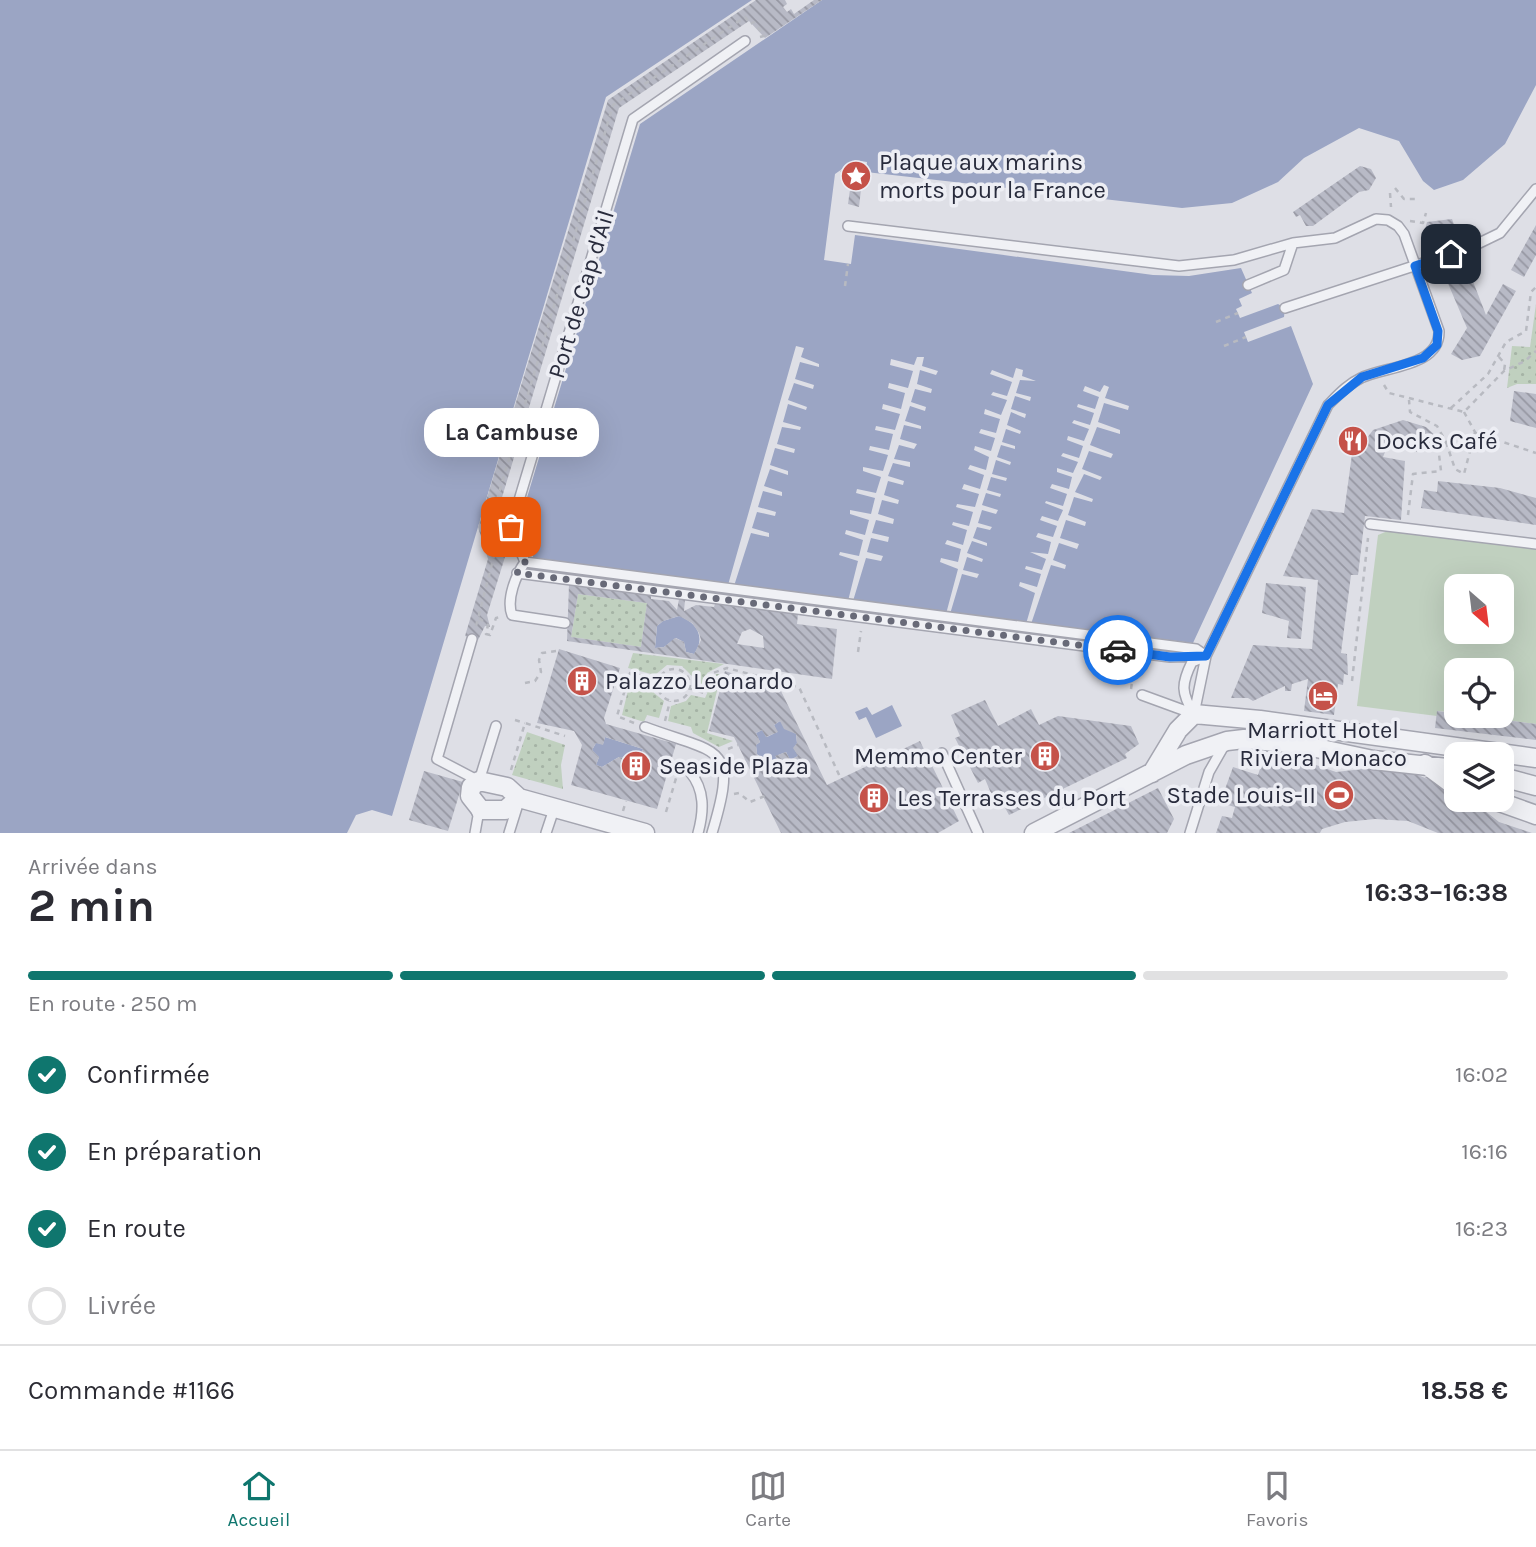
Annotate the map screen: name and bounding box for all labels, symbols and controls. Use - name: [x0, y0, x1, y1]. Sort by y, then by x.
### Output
- place label: Plaque aux marins morts pour la France: [879, 148, 1106, 204]
- place icon: Plaque aux marins morts pour la France: [839, 159, 873, 193]
- street label: Port de Cap d'Ail: [542, 206, 620, 382]
- pin: [1421, 224, 1481, 284]
- icon: home: [1432, 235, 1470, 273]
- callout: La Cambuse: [424, 408, 598, 457]
- text: La Cambuse: [445, 419, 578, 446]
- restaurant icon: Docks Café: [1336, 424, 1370, 458]
- place label: Docks Café: [1376, 427, 1498, 455]
- pin: [481, 497, 541, 557]
- icon: bag: [492, 508, 530, 546]
- north arrow: [1444, 574, 1514, 644]
- map controls: [1444, 574, 1514, 812]
- courier: [1083, 615, 1153, 685]
- icon: car: [1099, 631, 1137, 669]
- button: locate: [1444, 658, 1514, 728]
- building icon: Palazzo Leonardo: [565, 664, 599, 698]
- place label: Palazzo Leonardo: [605, 667, 793, 695]
- hotel icon: Marriott Hotel Riviera Monaco: [1306, 679, 1340, 713]
- place label: Marriott Hotel Riviera Monaco: [1239, 716, 1407, 772]
- building icon: Memmo Center: [1028, 739, 1062, 773]
- place label: Memmo Center: [854, 742, 1022, 770]
- button: layers: [1444, 742, 1514, 812]
- building icon: Seaside Plaza: [619, 749, 653, 783]
- place label: Seaside Plaza: [659, 752, 809, 780]
- sports icon: Stade Louis-II: [1322, 778, 1356, 812]
- building icon: Les Terrasses du Port: [857, 781, 891, 815]
- place label: Stade Louis-II: [1167, 781, 1316, 809]
- place label: Les Terrasses du Port: [897, 784, 1126, 812]
- text: Arrivée dans: [28, 853, 158, 880]
- text: 16:33–16:38: [1365, 877, 1508, 908]
- text: 2 min: [28, 879, 155, 933]
- text: En route · 250 m: [28, 990, 198, 1017]
- icon: check: [28, 1056, 66, 1094]
- text: Confirmée: [87, 1059, 210, 1090]
- text: 16:02: [1455, 1061, 1508, 1088]
- icon: check: [28, 1133, 66, 1171]
- text: En préparation: [87, 1136, 262, 1167]
- text: 16:16: [1461, 1138, 1508, 1165]
- icon: check: [28, 1210, 66, 1248]
- text: En route: [87, 1213, 186, 1244]
- text: 16:23: [1455, 1215, 1508, 1242]
- text: Livrée: [87, 1290, 156, 1321]
- text: Commande #1166: [28, 1375, 235, 1406]
- text: 18.58 €: [1421, 1375, 1508, 1406]
- tab: Accueil: [227, 1467, 290, 1531]
- tab: Carte: [745, 1467, 791, 1531]
- tab: Favoris: [1246, 1467, 1309, 1531]

